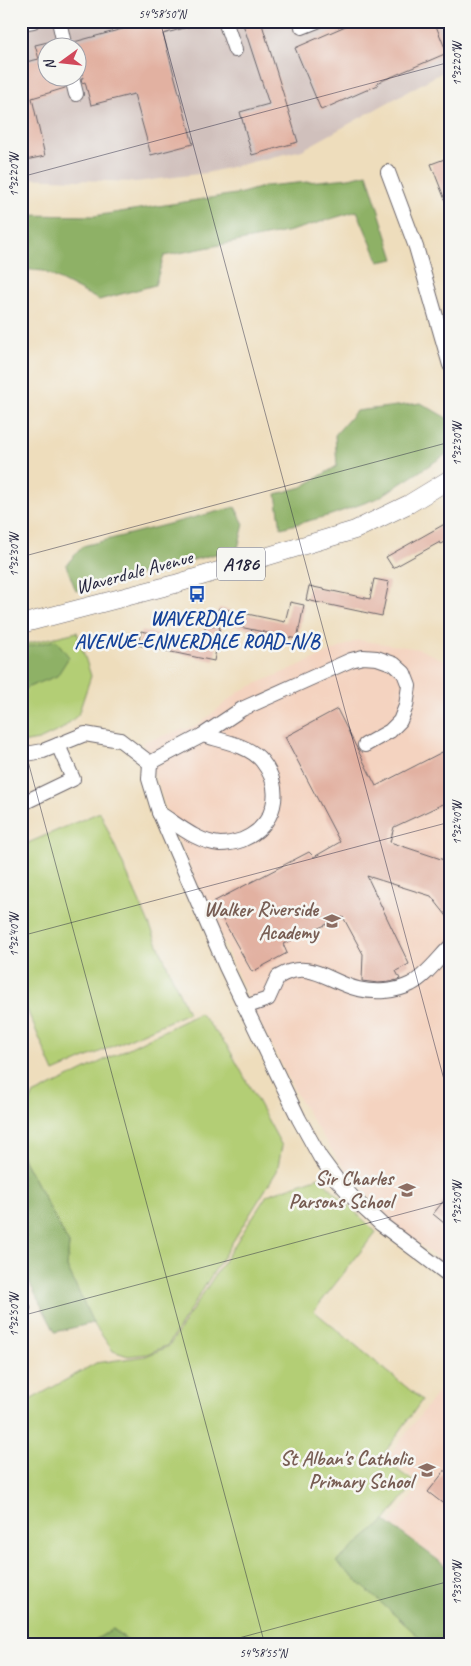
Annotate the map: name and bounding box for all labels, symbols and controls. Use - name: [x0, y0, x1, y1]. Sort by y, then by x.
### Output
- text: 54°58'50"N: [138, 6, 187, 22]
- north arrow: [38, 38, 88, 88]
- text: 1°32'20"W: [449, 40, 465, 86]
- text: N: [40, 57, 59, 72]
- text: 1°32'20"W: [6, 151, 22, 197]
- text: 1°32'30"W: [449, 420, 465, 466]
- text: 1°32'30"W: [6, 531, 22, 577]
- street label: Waverdale Avenue: [73, 544, 197, 600]
- road number: A186: [217, 548, 265, 580]
- bus stop icon: WAVERDALE AVENUE-ENNERDALE ROAD-N/B: [187, 584, 207, 604]
- place label: WAVERDALE AVENUE-ENNERDALE ROAD-N/B: [75, 606, 321, 654]
- text: 1°32'40"W: [449, 799, 465, 845]
- place label: Walker Riverside Academy: [204, 897, 320, 945]
- text: 1°32'40"W: [6, 911, 22, 957]
- school or university icon: Walker Riverside Academy: [322, 911, 342, 931]
- place label: Sir Charles Parsons School: [289, 1166, 397, 1214]
- text: 1°32'50"W: [449, 1179, 465, 1225]
- school or university icon: Sir Charles Parsons School: [397, 1180, 417, 1200]
- text: 1°32'50"W: [6, 1291, 22, 1337]
- place label: St Alban's Catholic Primary School: [280, 1446, 417, 1494]
- school or university icon: St Alban's Catholic Primary School: [417, 1460, 437, 1480]
- text: 1°33'00"W: [449, 1559, 465, 1605]
- text: 54°58'55"N: [239, 1645, 288, 1661]

